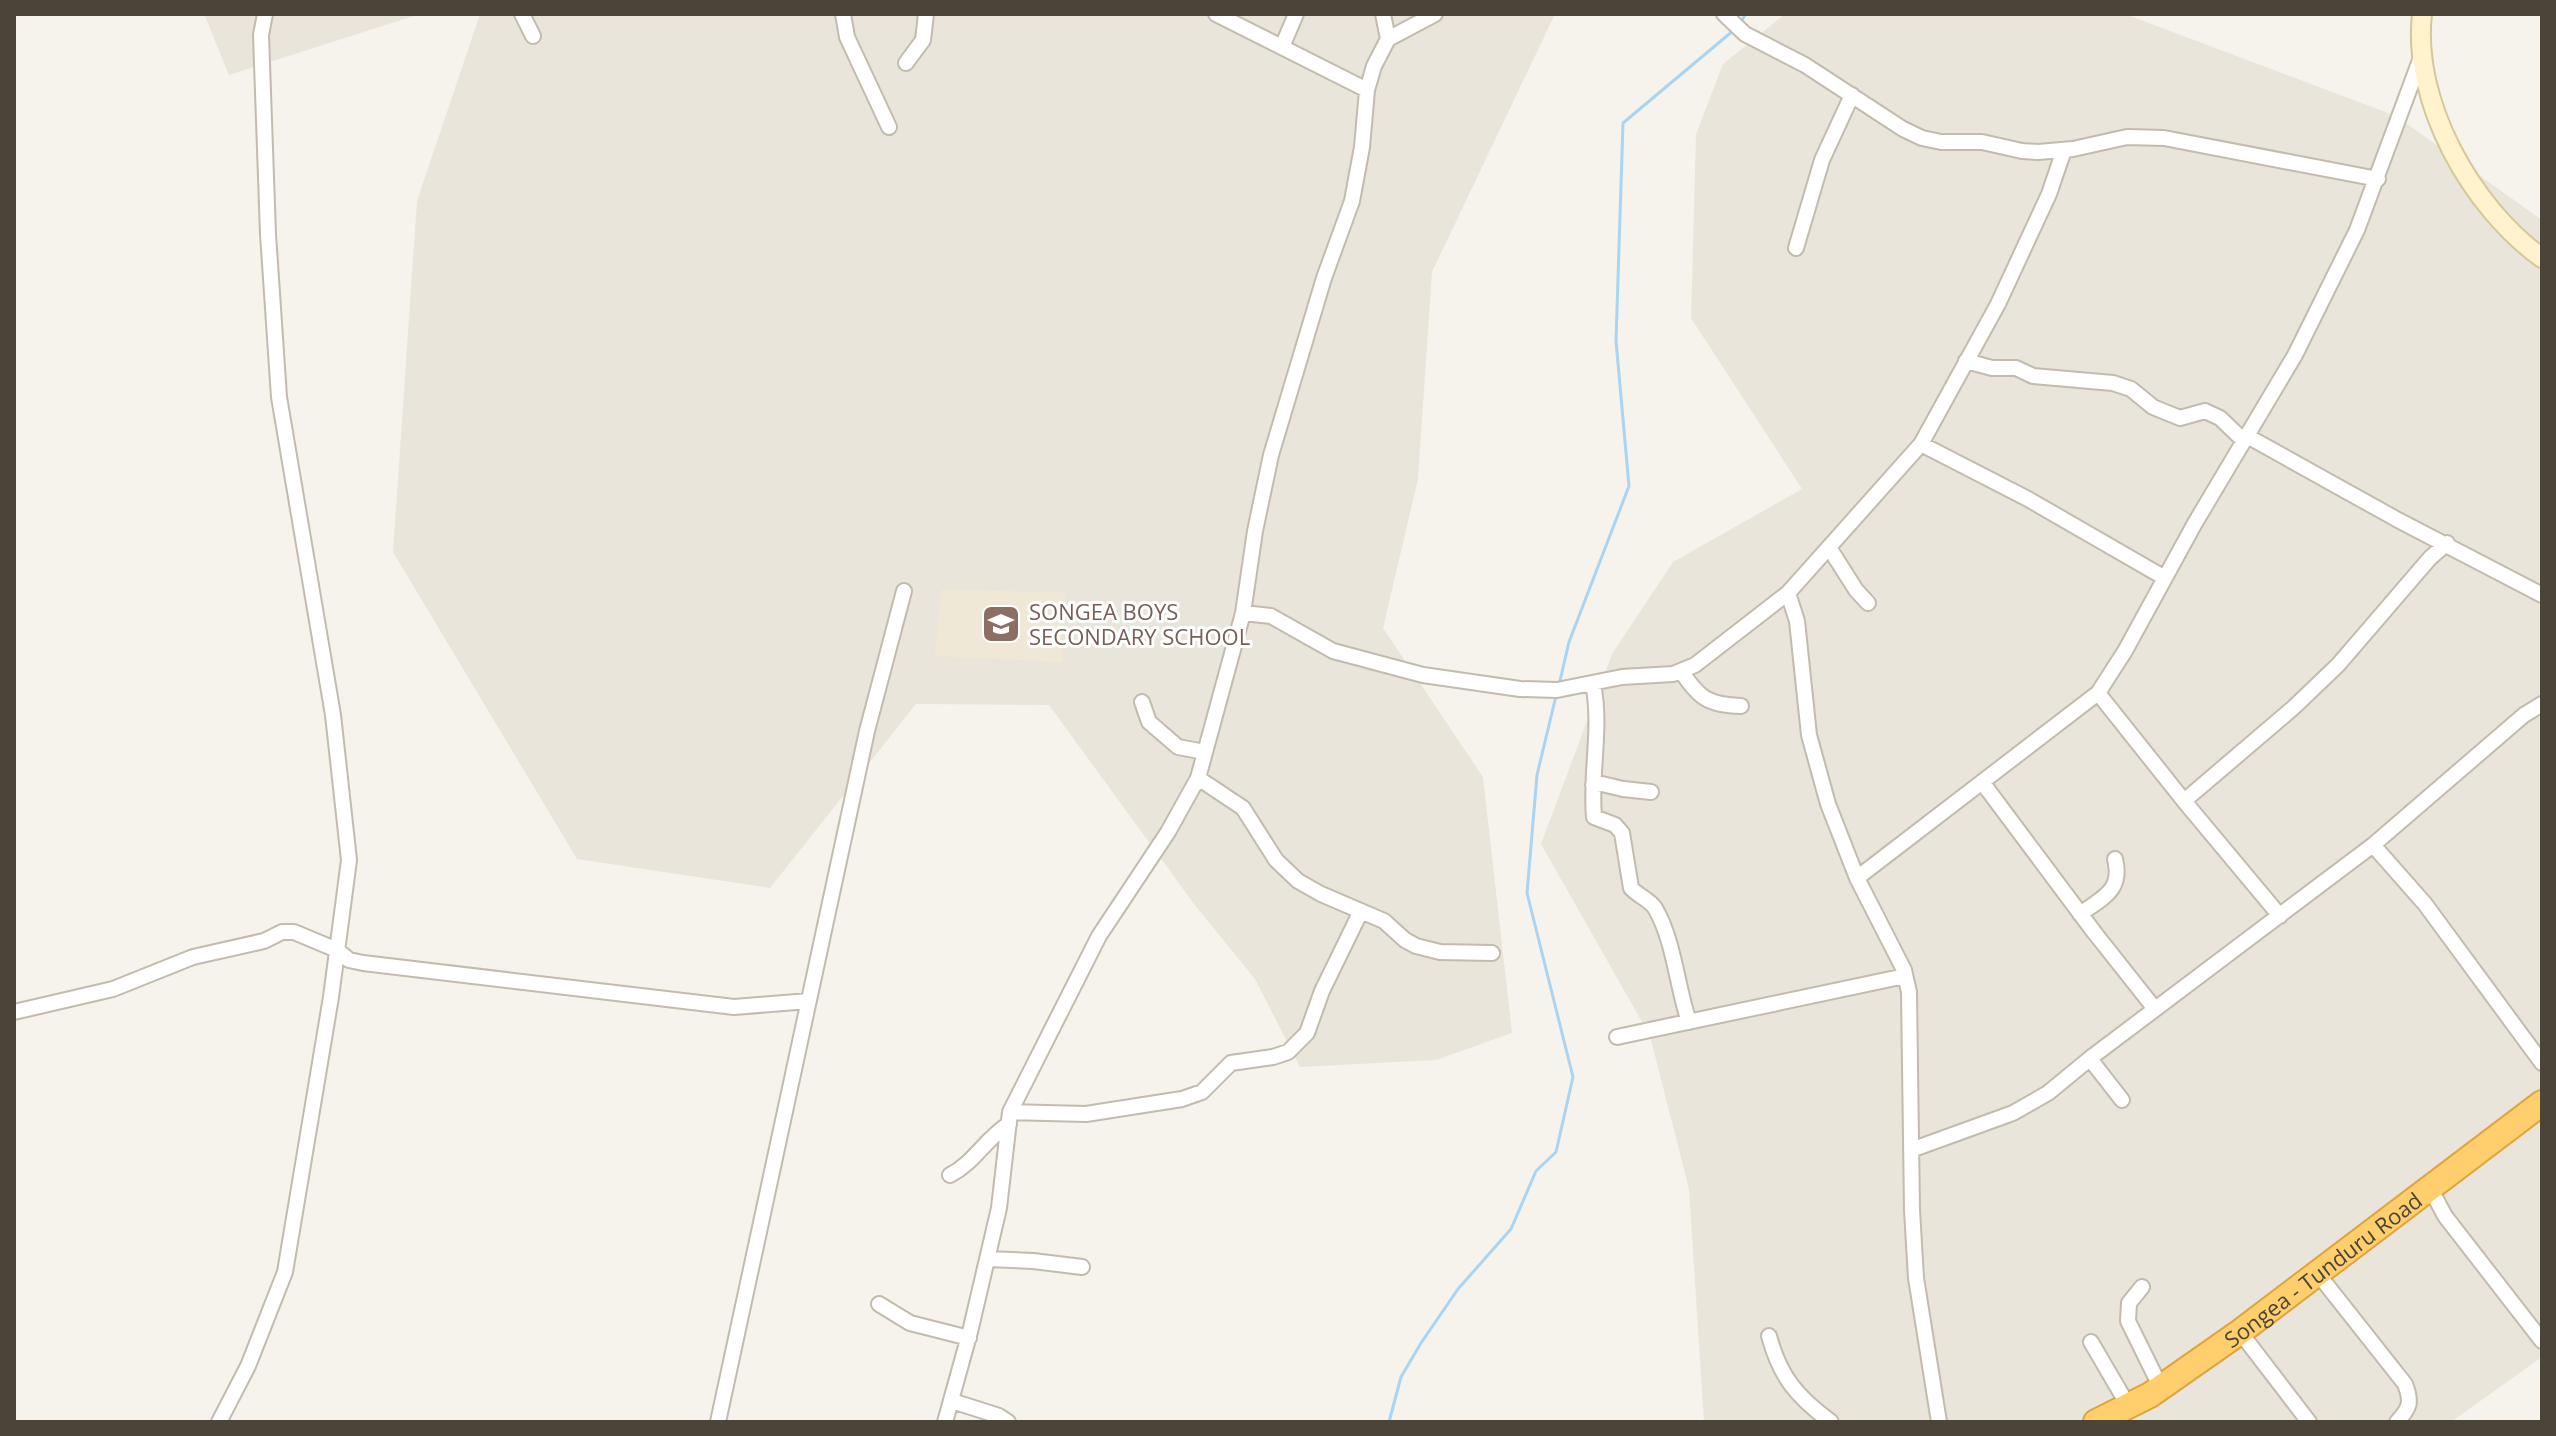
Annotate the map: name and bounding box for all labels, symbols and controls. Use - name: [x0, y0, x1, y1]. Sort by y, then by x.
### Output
- place label: SONGEA BOYS SECONDARY SCHOOL: [1029, 596, 1250, 651]
- school or university icon: SONGEA BOYS SECONDARY SCHOOL: [980, 603, 1022, 645]
- street label: Songea - Tunduru Road: [2218, 1185, 2428, 1354]

